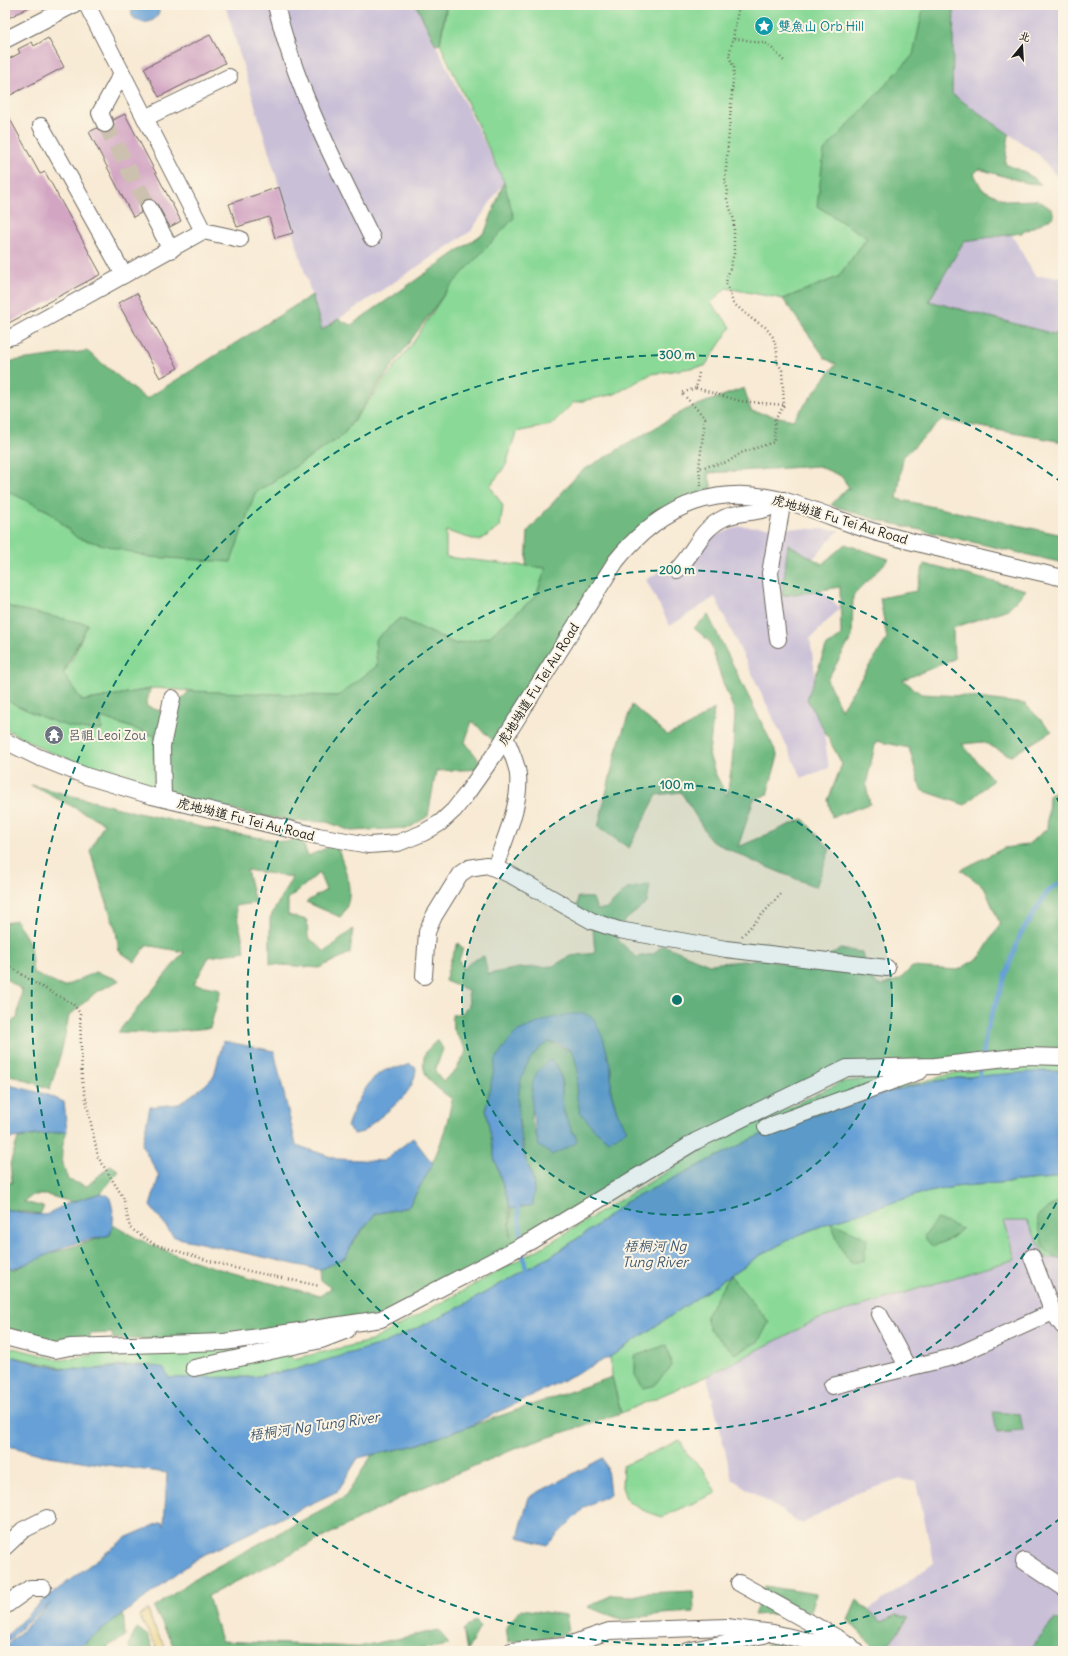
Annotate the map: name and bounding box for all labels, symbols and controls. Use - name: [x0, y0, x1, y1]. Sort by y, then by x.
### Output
- place icon: 雙魚山 Orb Hill: [753, 15, 775, 37]
- place label: 雙魚山 Orb Hill: [778, 18, 864, 35]
- north arrow: [1002, 26, 1042, 66]
- text: 北: [1018, 28, 1032, 45]
- text: 300 m: [659, 347, 695, 362]
- street label: 虎地坳道 Fu Tei Au Road: [770, 491, 910, 548]
- text: 200 m: [659, 562, 695, 577]
- street label: 虎地坳道 Fu Tei Au Road: [494, 620, 583, 749]
- temple icon: 呂祖 Leoi Zou: [43, 724, 65, 746]
- place label: 呂祖 Leoi Zou: [68, 727, 146, 744]
- text: 100 m: [660, 777, 694, 792]
- street label: 虎地坳道 Fu Tei Au Road: [175, 794, 317, 845]
- centre of rings: [670, 993, 684, 1007]
- water label: 梧桐河 Ng Tung River: [622, 1237, 690, 1271]
- water label: 梧桐河 Ng Tung River: [247, 1408, 383, 1444]

